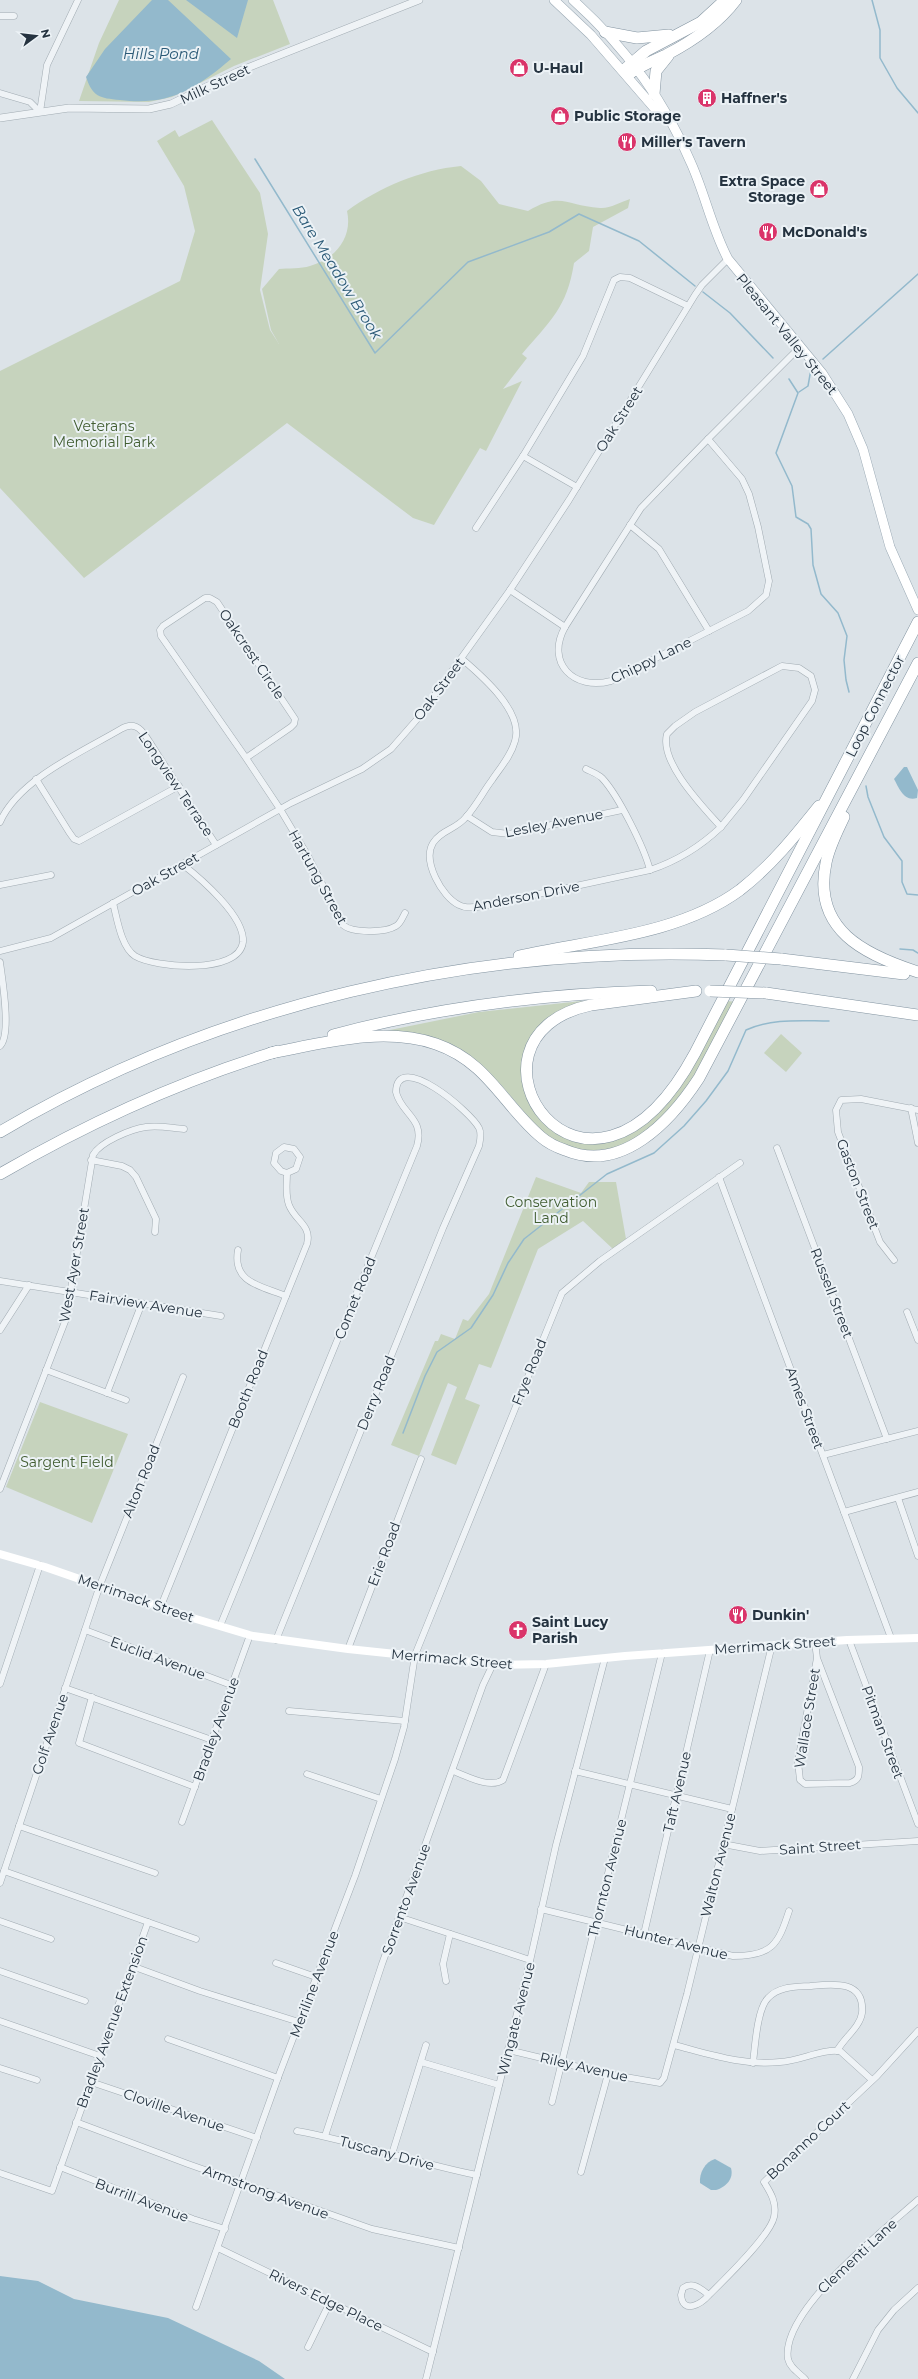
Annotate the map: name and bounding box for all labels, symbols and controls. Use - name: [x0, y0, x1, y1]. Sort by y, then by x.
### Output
- north arrow: [16, 16, 56, 56]
- text: N: [38, 27, 54, 40]
- water label: Hills Pond: [123, 44, 200, 63]
- shop icon: U-Haul: [508, 57, 530, 79]
- place label: U-Haul: [533, 59, 583, 77]
- street label: Milk Street: [177, 60, 253, 108]
- building icon: Haffner's: [696, 87, 718, 109]
- place label: Haffner's: [721, 89, 788, 107]
- shop icon: Public Storage: [549, 105, 571, 127]
- place label: Public Storage: [574, 107, 681, 125]
- restaurant icon: Miller's Tavern: [616, 131, 638, 153]
- place label: Miller's Tavern: [641, 133, 746, 151]
- place label: Extra Space Storage: [719, 172, 805, 206]
- shop icon: Extra Space Storage: [808, 178, 830, 200]
- water label: Bare Meadow Brook: [288, 201, 387, 343]
- restaurant icon: McDonald's: [757, 221, 779, 243]
- place label: McDonald's: [782, 223, 868, 241]
- street label: Pleasant Valley Street: [732, 270, 842, 399]
- street label: Oak Street: [592, 382, 647, 455]
- park label: Veterans Memorial Park: [53, 417, 156, 451]
- street label: Oakcrest Circle: [215, 605, 289, 703]
- street label: Chippy Lane: [608, 633, 694, 687]
- street label: Loop Connector: [841, 651, 909, 760]
- street label: Oak Street: [409, 654, 469, 724]
- street label: Longview Terrace: [134, 728, 218, 840]
- street label: Lesley Avenue: [503, 805, 605, 841]
- street label: Hartung Street: [285, 826, 352, 928]
- street label: Oak Street: [128, 848, 202, 900]
- street label: Anderson Drive: [471, 877, 581, 915]
- street label: Gaston Street: [832, 1136, 884, 1232]
- park label: Conservation Land: [505, 1193, 597, 1227]
- street label: West Ayer Street: [55, 1206, 93, 1324]
- street label: Russell Street: [807, 1245, 858, 1341]
- street label: Comet Road: [330, 1254, 380, 1342]
- street label: Fairview Avenue: [88, 1286, 204, 1322]
- street label: Frye Road: [507, 1336, 551, 1408]
- street label: Booth Road: [224, 1347, 272, 1431]
- street label: Derry Road: [353, 1353, 399, 1433]
- street label: Ames Street: [782, 1364, 828, 1452]
- street label: Alton Road: [118, 1442, 164, 1520]
- park label: Sargent Field: [20, 1453, 114, 1471]
- street label: Erie Road: [364, 1519, 404, 1589]
- street label: Merrimack Street: [75, 1570, 197, 1626]
- restaurant icon: Dunkin': [727, 1604, 749, 1626]
- place label: Dunkin': [752, 1606, 809, 1624]
- place label: Saint Lucy Parish: [532, 1613, 609, 1647]
- church icon: Saint Lucy Parish: [507, 1619, 529, 1641]
- street label: Euclid Avenue: [108, 1632, 208, 1684]
- street label: Merrimack Street: [714, 1632, 837, 1658]
- street label: Merrimack Street: [391, 1645, 514, 1673]
- street label: Wallace Street: [790, 1666, 824, 1769]
- street label: Bradley Avenue: [189, 1674, 243, 1784]
- street label: Pitman Street: [858, 1683, 908, 1781]
- street label: Golf Avenue: [28, 1691, 72, 1777]
- street label: Taft Avenue: [659, 1750, 695, 1834]
- street label: Walton Avenue: [696, 1811, 740, 1919]
- street label: Thornton Avenue: [584, 1817, 630, 1939]
- street label: Saint Street: [779, 1835, 862, 1859]
- street label: Sorrento Avenue: [378, 1841, 434, 1957]
- street label: Hunter Avenue: [622, 1920, 730, 1964]
- street label: Meriline Avenue: [285, 1928, 343, 2040]
- street label: Bradley Avenue Extension: [72, 1933, 152, 2111]
- street label: Wingate Avenue: [493, 1960, 539, 2078]
- street label: Riley Avenue: [538, 2048, 630, 2086]
- street label: Cloville Avenue: [121, 2084, 227, 2136]
- street label: Bonanno Court: [762, 2096, 854, 2183]
- street label: Tuscany Drive: [338, 2132, 436, 2174]
- street label: Armstrong Avenue: [201, 2161, 331, 2223]
- street label: Burrill Avenue: [93, 2174, 191, 2226]
- street label: Clementi Lane: [813, 2214, 901, 2298]
- street label: Rivers Edge Place: [266, 2265, 386, 2335]

